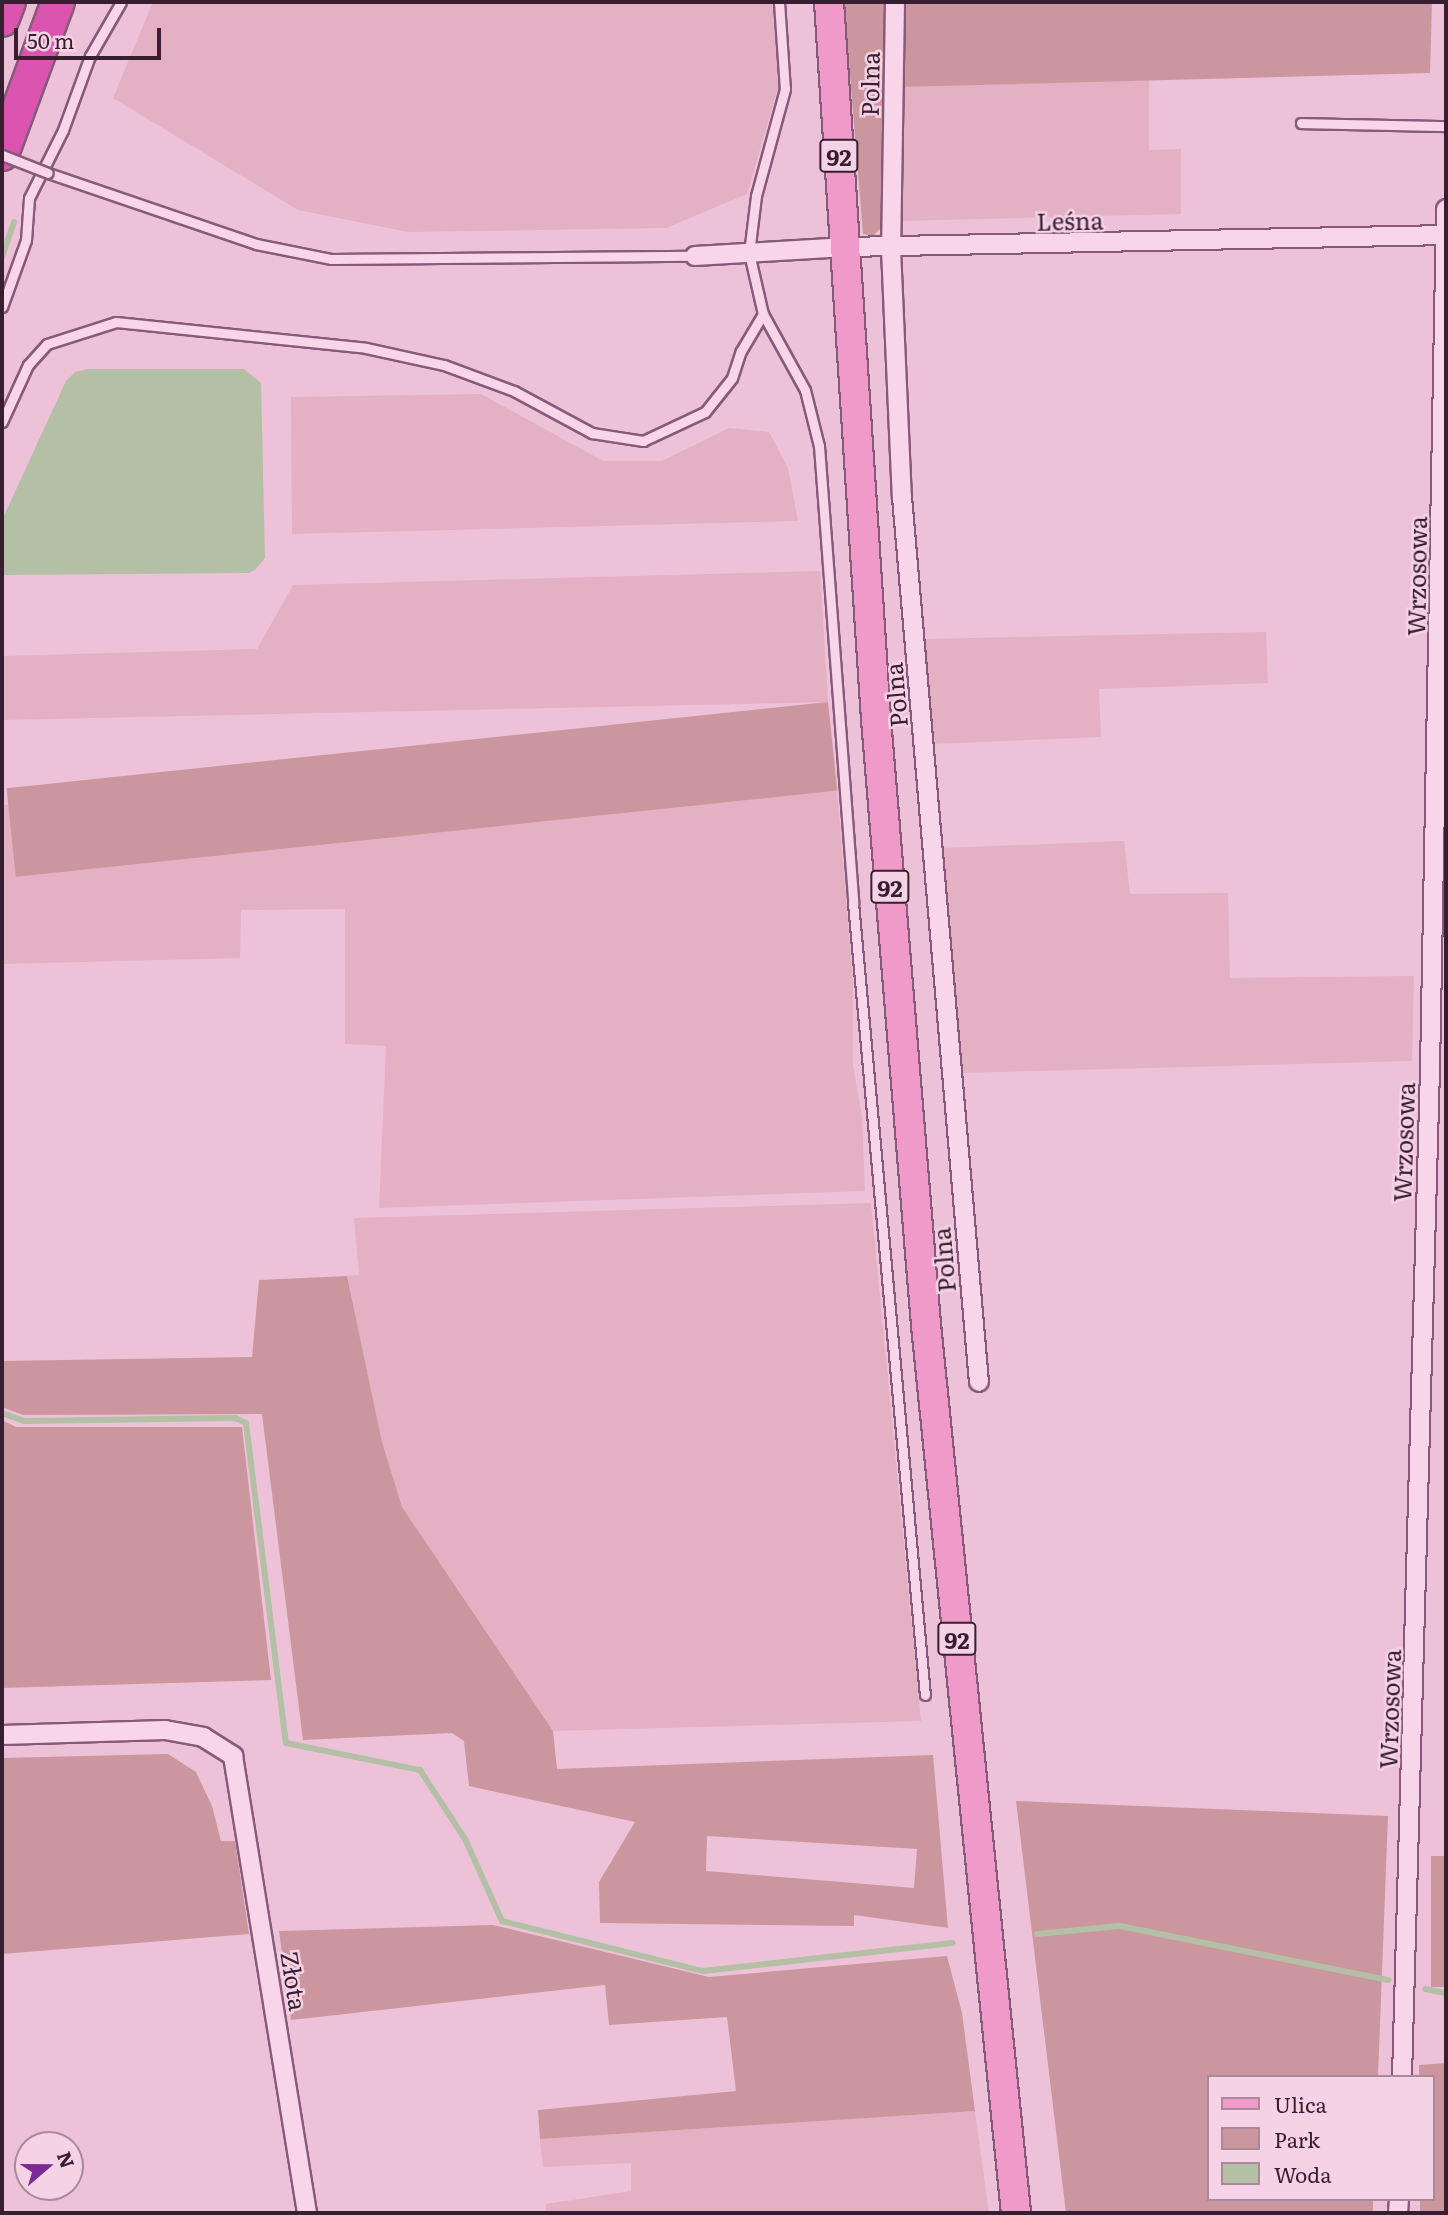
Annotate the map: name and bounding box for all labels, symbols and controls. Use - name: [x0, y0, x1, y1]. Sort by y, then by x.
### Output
- scale bar: [18, 14, 164, 58]
- text: 50 m: [27, 24, 74, 55]
- street label: Polna: [854, 51, 884, 117]
- road number: 92: [818, 136, 860, 176]
- street label: Leśna: [1036, 205, 1104, 235]
- street label: Wrzosowa: [1401, 516, 1431, 636]
- street label: Polna: [878, 661, 912, 729]
- road number: 92: [869, 867, 911, 906]
- street label: Wrzosowa: [1387, 1082, 1419, 1202]
- street label: Polna: [926, 1226, 960, 1294]
- road number: 92: [936, 1620, 978, 1658]
- street label: Wrzosowa: [1373, 1649, 1405, 1769]
- street label: Złota: [276, 1949, 314, 2013]
- legend: [1206, 2075, 1434, 2201]
- text: Ulica: [1274, 2088, 1327, 2119]
- text: Park: [1274, 2123, 1320, 2154]
- north arrow: [14, 2131, 84, 2201]
- text: N: [51, 2147, 83, 2172]
- text: Woda: [1274, 2158, 1332, 2189]

